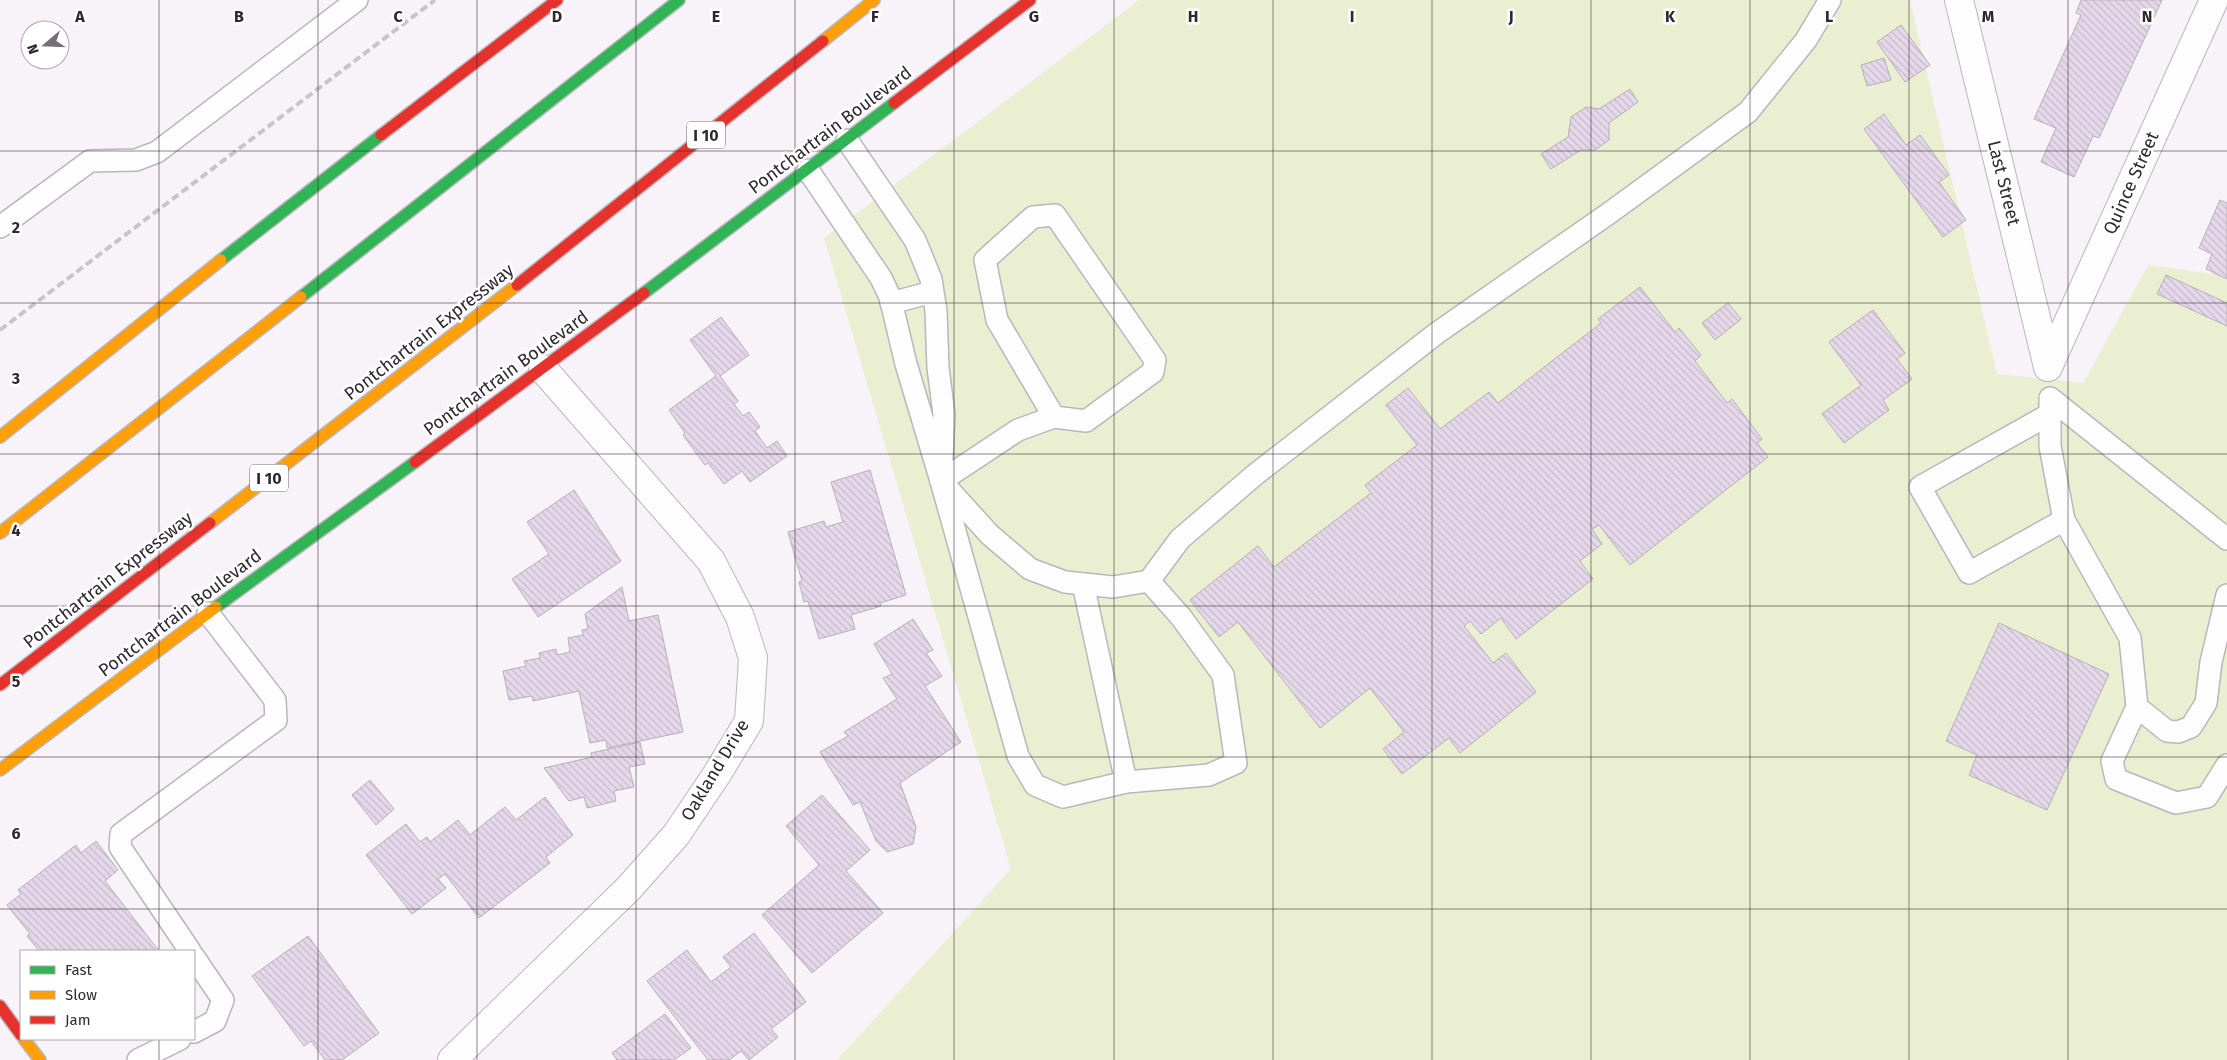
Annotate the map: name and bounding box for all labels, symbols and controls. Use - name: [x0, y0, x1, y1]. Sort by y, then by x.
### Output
- text: A: [74, 7, 85, 26]
- text: B: [234, 7, 244, 26]
- text: C: [393, 7, 403, 26]
- text: D: [552, 7, 562, 26]
- text: E: [712, 7, 720, 26]
- text: F: [871, 7, 879, 26]
- text: G: [1029, 7, 1039, 26]
- text: H: [1188, 7, 1198, 26]
- text: I: [1350, 7, 1354, 26]
- text: J: [1507, 7, 1514, 26]
- text: K: [1665, 7, 1676, 26]
- text: L: [1825, 7, 1833, 26]
- text: M: [1982, 7, 1995, 26]
- text: N: [2142, 7, 2152, 26]
- north arrow: [20, 20, 70, 70]
- text: N: [24, 42, 43, 56]
- street label: Pontchartrain Boulevard: [744, 61, 916, 199]
- road number: I 10: [687, 122, 725, 148]
- street label: Quince Street: [2099, 128, 2164, 238]
- street label: Last Street: [1983, 138, 2025, 228]
- text: 2: [12, 218, 20, 237]
- street label: Pontchartrain Expressway: [340, 259, 518, 405]
- street label: Pontchartrain Boulevard: [419, 306, 593, 440]
- text: 3: [11, 369, 20, 388]
- road number: I 10: [250, 464, 288, 492]
- street label: Pontchartrain Expressway: [19, 507, 197, 653]
- text: 4: [11, 521, 21, 540]
- street label: Pontchartrain Boulevard: [94, 544, 266, 682]
- text: 5: [12, 672, 21, 691]
- street label: Oakland Drive: [676, 715, 754, 825]
- text: 6: [11, 824, 21, 843]
- legend: [20, 950, 195, 1040]
- text: Fast: [65, 961, 92, 979]
- text: Slow: [65, 986, 97, 1004]
- text: Jam: [65, 1011, 91, 1029]

